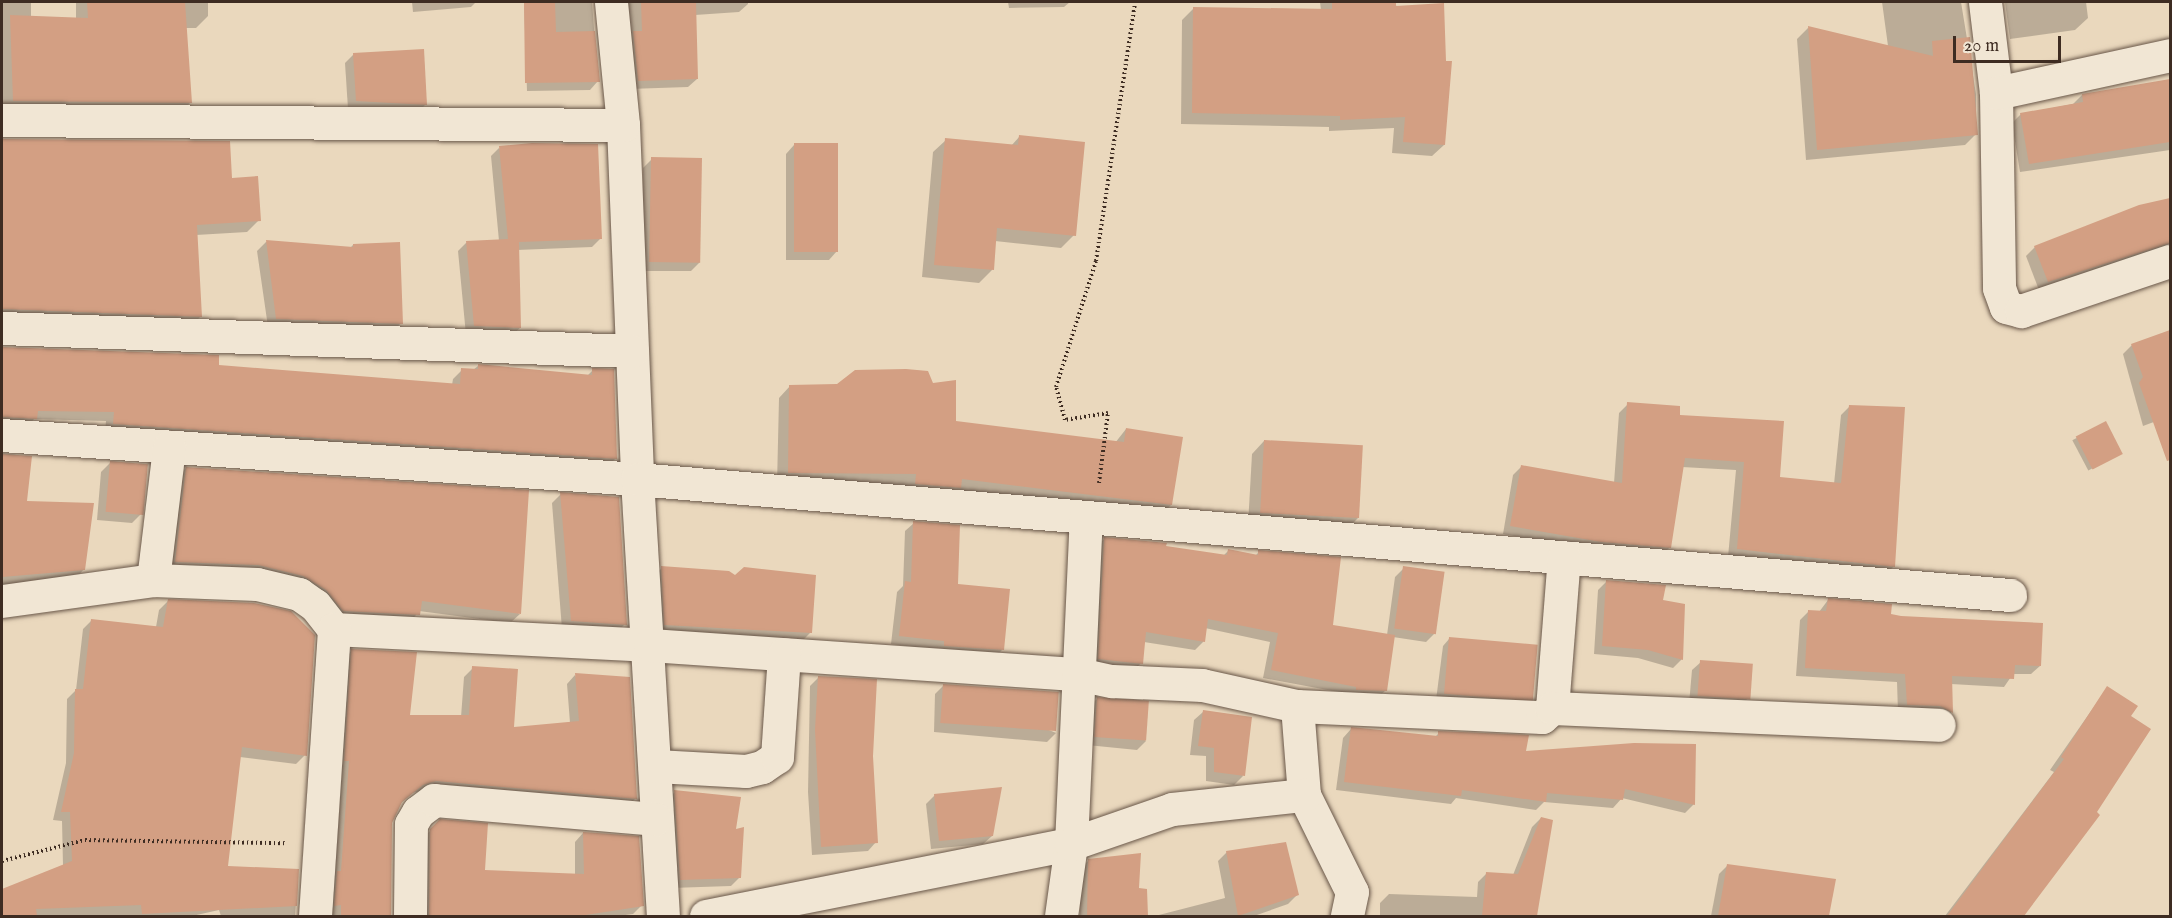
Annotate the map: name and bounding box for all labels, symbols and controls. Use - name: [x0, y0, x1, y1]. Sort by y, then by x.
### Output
- scale bar: [1956, 24, 2064, 62]
- text: 20 m: [1964, 35, 1999, 58]

